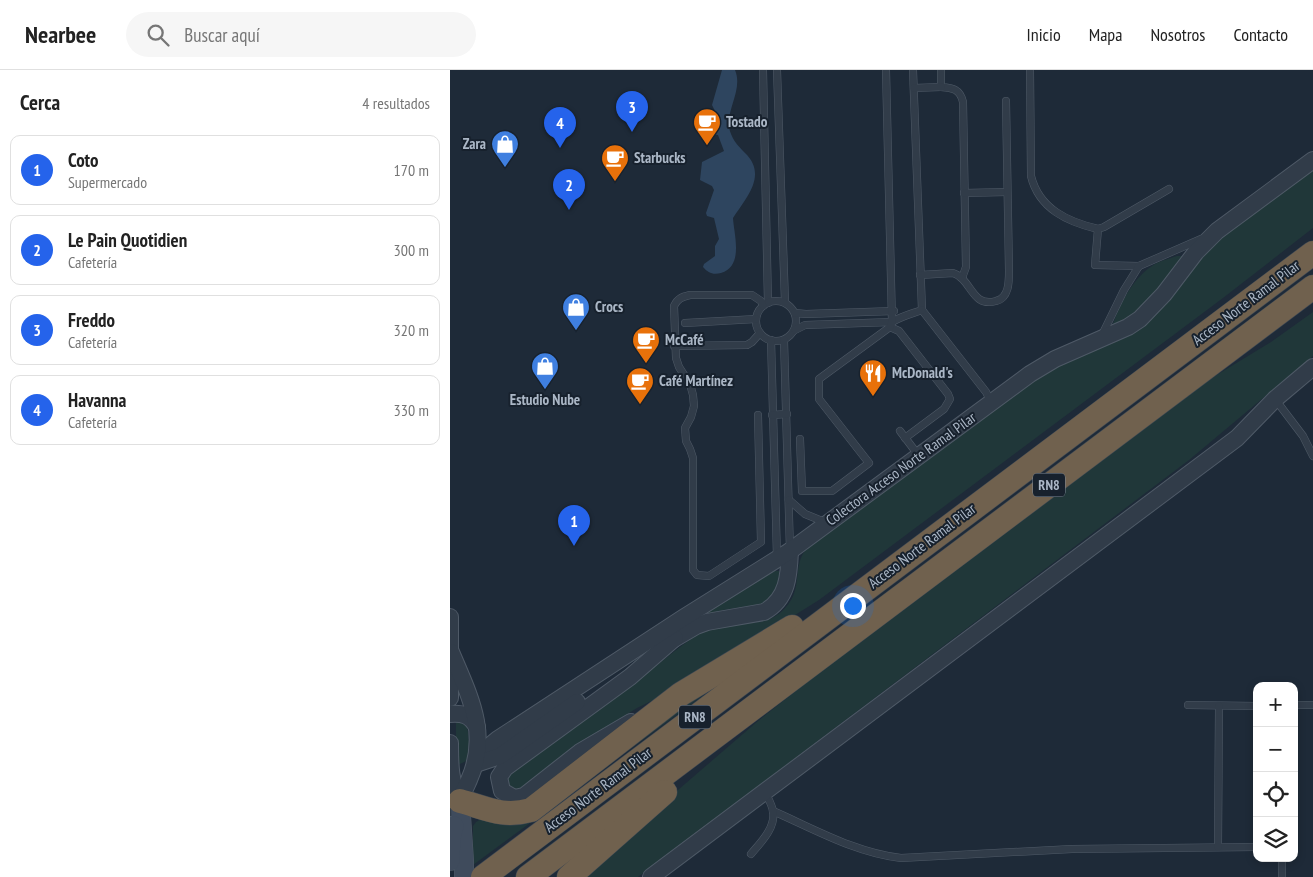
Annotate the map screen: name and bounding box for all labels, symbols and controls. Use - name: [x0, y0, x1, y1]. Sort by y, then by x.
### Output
- search box: [126, 12, 476, 57]
- text: Nearbee: [25, 19, 96, 50]
- icon: search: [144, 21, 172, 49]
- text: Buscar aquí: [184, 23, 260, 47]
- text: Inicio: [1027, 23, 1061, 46]
- text: Mapa: [1089, 23, 1122, 46]
- text: Nosotros: [1150, 23, 1205, 46]
- text: Contacto: [1233, 23, 1288, 46]
- text: Cerca: [20, 89, 60, 116]
- pin: 3: [616, 91, 648, 132]
- text: 4 resultados: [362, 93, 430, 113]
- pin: 4: [544, 107, 576, 148]
- cafe icon: Tostado: [692, 107, 722, 146]
- place label: Tostado: [726, 112, 768, 131]
- shop icon: Zara: [490, 129, 520, 168]
- place label: Zara: [463, 134, 486, 153]
- cafe icon: Starbucks: [600, 143, 630, 182]
- text: Coto: [68, 148, 99, 172]
- place label: Starbucks: [634, 148, 686, 167]
- text: 1: [33, 160, 41, 180]
- text: 170 m: [394, 160, 429, 180]
- pin: 2: [553, 169, 585, 210]
- text: Supermercado: [68, 172, 147, 192]
- text: Le Pain Quotidien: [68, 228, 187, 252]
- text: 2: [33, 240, 41, 260]
- text: 300 m: [394, 240, 429, 260]
- text: Cafetería: [68, 252, 117, 272]
- street label: Acceso Norte Ramal Pilar: [1188, 255, 1304, 349]
- shop icon: Crocs: [561, 292, 591, 331]
- place label: Crocs: [595, 297, 623, 316]
- text: Freddo: [68, 308, 115, 332]
- text: 3: [33, 320, 41, 340]
- text: 320 m: [394, 320, 429, 340]
- cafe icon: McCafé: [631, 325, 661, 364]
- place label: McCafé: [665, 330, 704, 349]
- text: Cafetería: [68, 332, 117, 352]
- shop icon: Estudio Nube: [530, 351, 560, 390]
- restaurant icon: McDonald's: [858, 358, 888, 397]
- place label: McDonald's: [892, 363, 953, 382]
- cafe icon: Café Martínez: [625, 366, 655, 405]
- place label: Café Martínez: [659, 371, 733, 390]
- text: Havanna: [68, 388, 126, 412]
- place label: Estudio Nube: [510, 390, 580, 409]
- text: 4: [33, 400, 41, 420]
- text: 330 m: [394, 400, 429, 420]
- street label: Colectora Acceso Norte Ramal Pilar: [822, 407, 980, 529]
- text: Cafetería: [68, 412, 117, 432]
- road number: RN8: [1033, 474, 1065, 496]
- street label: Acceso Norte Ramal Pilar: [864, 498, 980, 592]
- pin: 1: [558, 505, 590, 546]
- your location: [840, 593, 866, 619]
- map controls: [1253, 682, 1298, 862]
- button: +: [1253, 682, 1298, 727]
- road number: RN8: [679, 706, 711, 729]
- button: −: [1253, 727, 1298, 772]
- street label: Acceso Norte Ramal Pilar: [540, 742, 656, 836]
- button: locate: [1253, 772, 1298, 817]
- button: layers: [1253, 817, 1298, 862]

